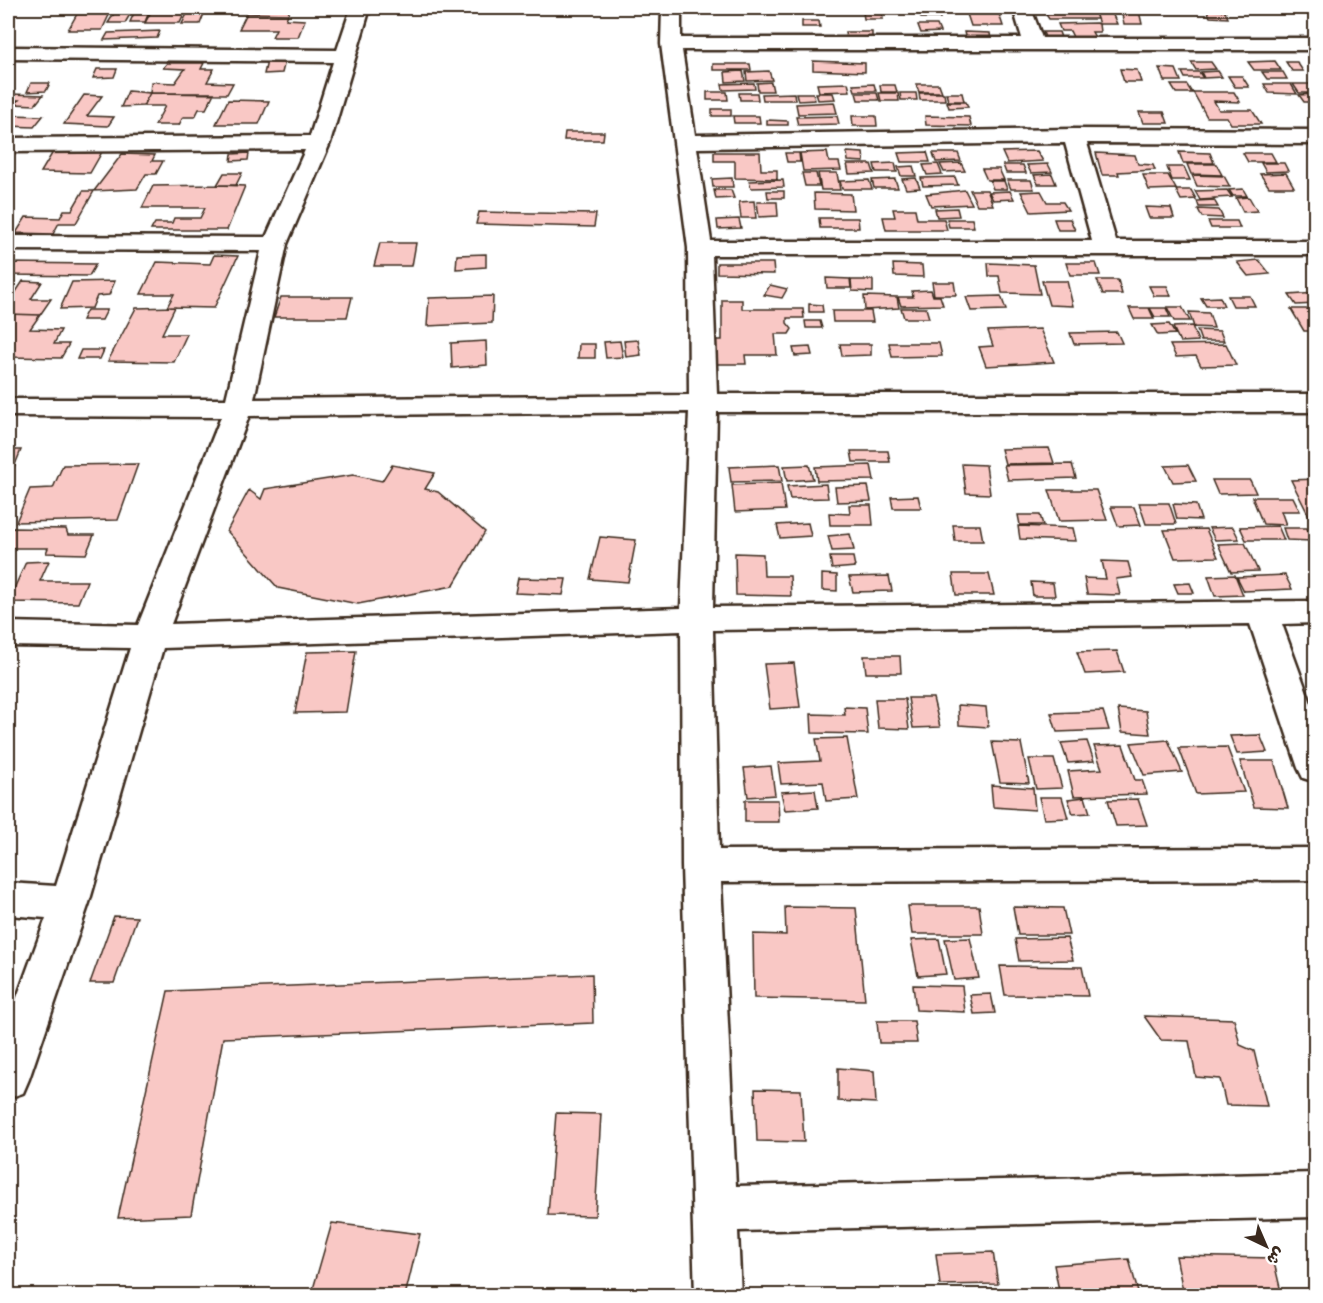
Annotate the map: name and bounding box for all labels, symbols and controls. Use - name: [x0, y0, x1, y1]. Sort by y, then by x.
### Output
- north arrow: [1236, 1216, 1296, 1276]
- text: ش: [1263, 1243, 1289, 1269]

